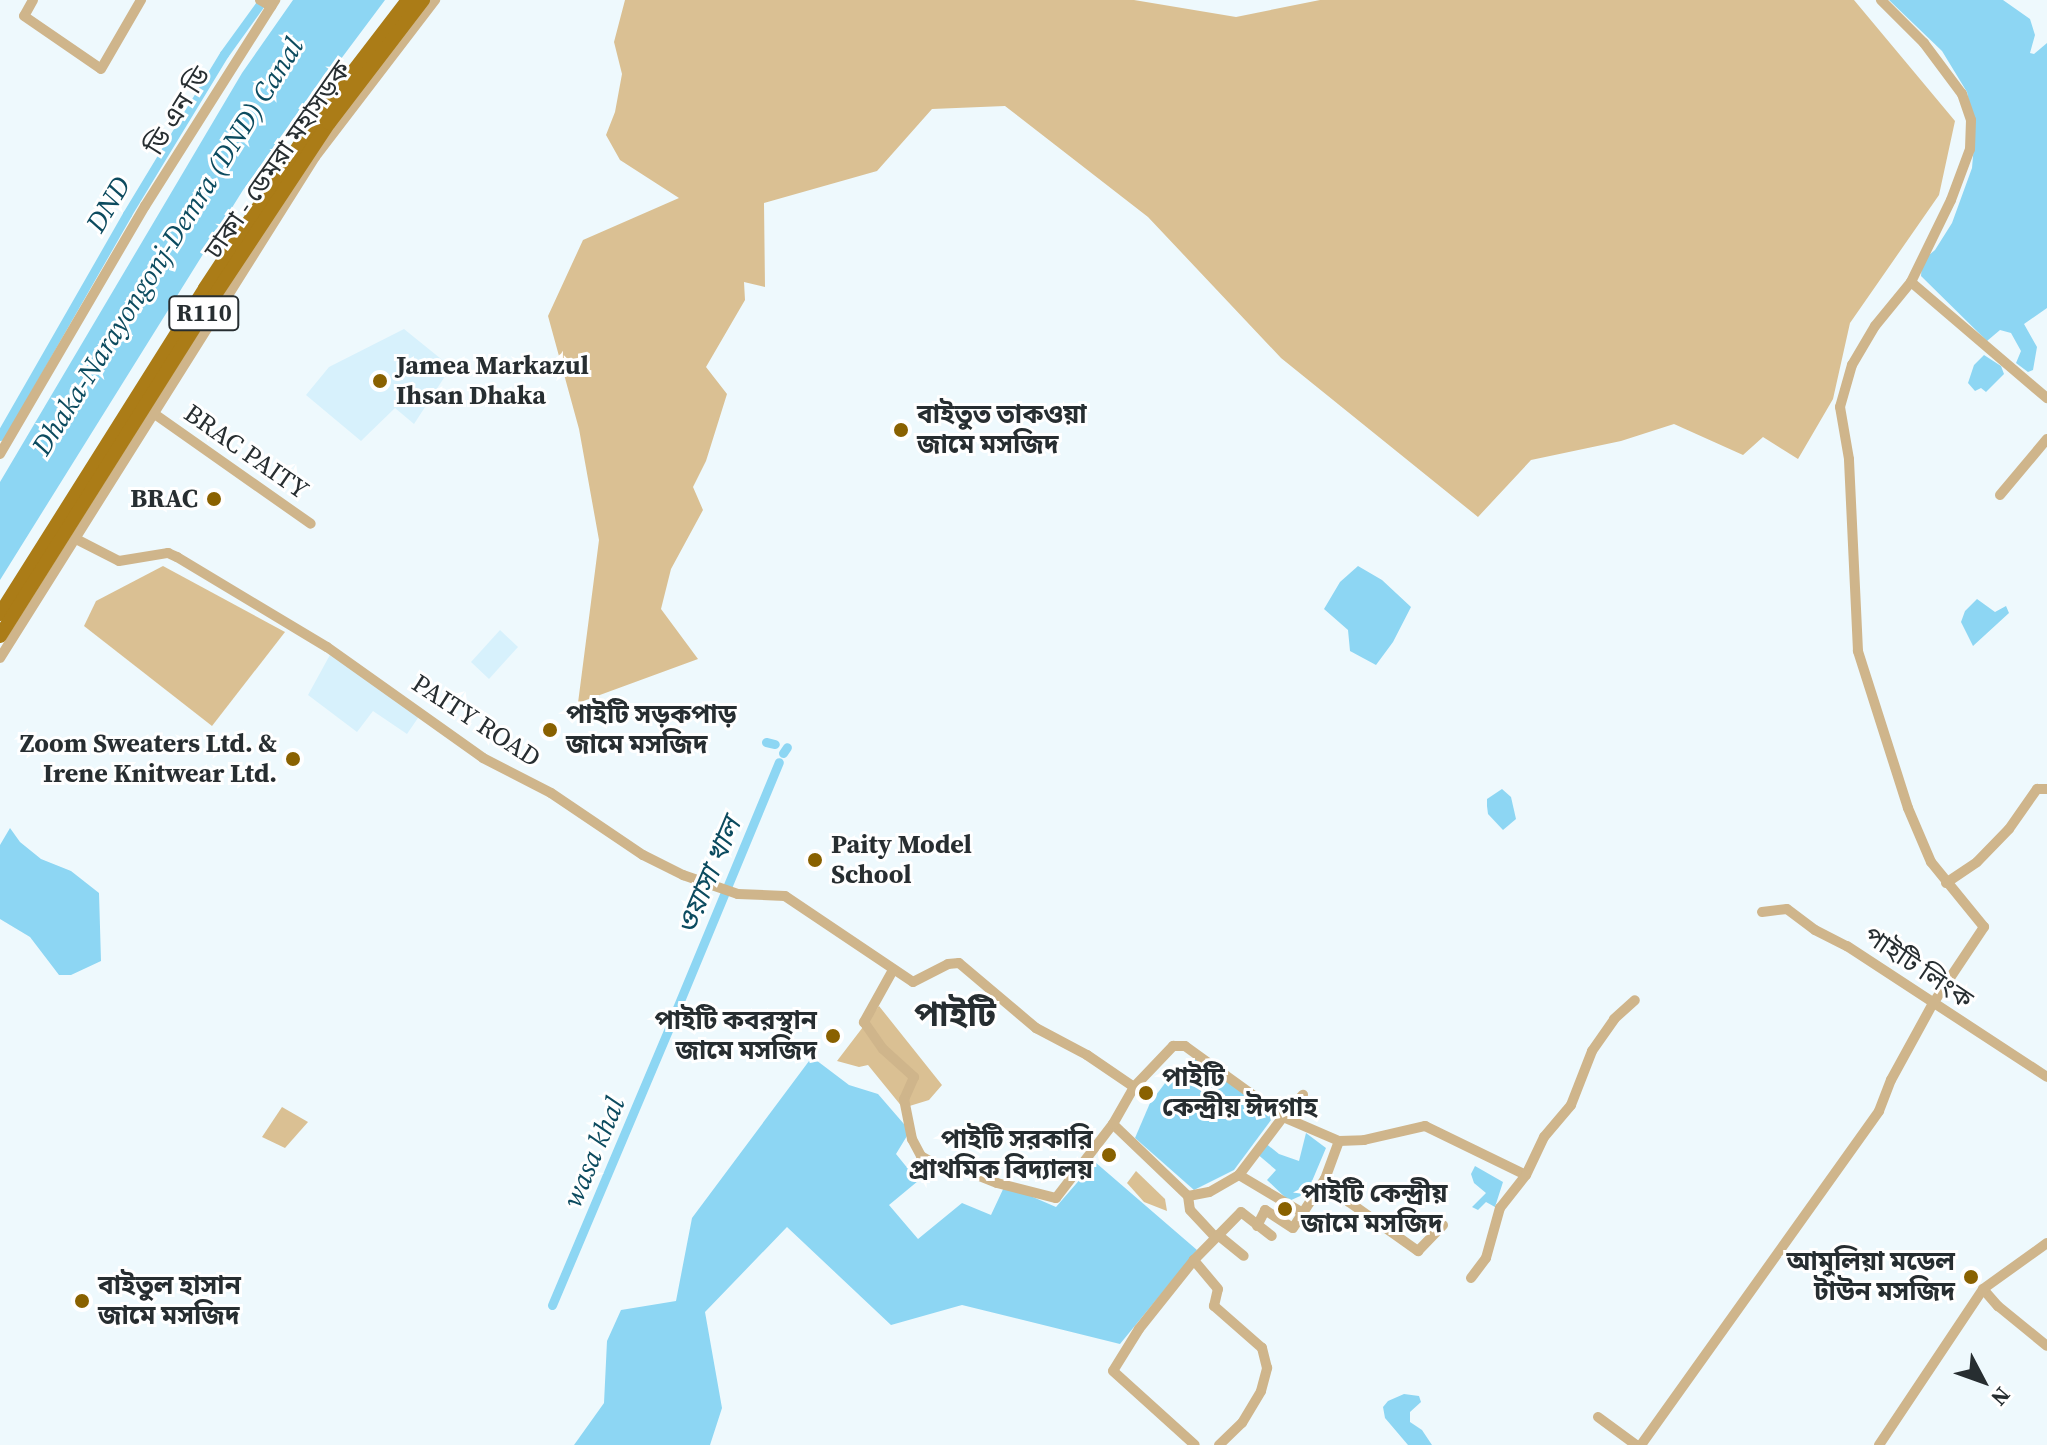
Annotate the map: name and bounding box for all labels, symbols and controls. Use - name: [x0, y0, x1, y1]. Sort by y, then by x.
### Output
- water label: Dhaka-Narayongonj-Demra (DND) Canal: [24, 31, 310, 461]
- street label: ঢাকা - ডেমরা মহাসড়ক: [198, 55, 358, 265]
- street label: ডি এন ডি: [139, 61, 217, 161]
- water label: DND: [78, 170, 138, 238]
- road number: R110: [168, 293, 240, 333]
- place label: Jamea Markazul Ihsan Dhaka: [396, 350, 589, 412]
- marker: Jamea Markazul Ihsan Dhaka: [371, 372, 389, 390]
- street label: BRAC PAITY: [178, 398, 314, 506]
- place label: বাইতুত তাকওয়া জামে মসজিদ: [917, 399, 1087, 460]
- marker: বাইতুত তাকওয়া জামে মসজিদ: [892, 421, 910, 439]
- place label: BRAC: [130, 483, 198, 515]
- marker: BRAC: [205, 490, 223, 508]
- street label: PAITY ROAD: [406, 668, 546, 774]
- place label: পাইটি সড়কপাড় জামে মসজিদ: [566, 699, 736, 760]
- marker: পাইটি সড়কপাড় জামে মসজিদ: [541, 721, 559, 739]
- place label: Zoom Sweaters Ltd. & Irene Knitwear Ltd.: [20, 728, 277, 790]
- marker: Zoom Sweaters Ltd. & Irene Knitwear Ltd.: [284, 750, 302, 768]
- water label: ওয়াসা খাল: [668, 813, 748, 939]
- place label: Paity Model School: [831, 829, 972, 890]
- marker: Paity Model School: [806, 851, 824, 869]
- street label: পাইটি লিংক: [1858, 920, 1978, 1016]
- district label: পাইটি: [914, 995, 996, 1035]
- place label: পাইটি কবরস্থান জামে মসজিদ: [654, 1005, 817, 1066]
- marker: পাইটি কবরস্থান জামে মসজিদ: [824, 1027, 842, 1045]
- place label: পাইটি কেন্দ্রীয় ঈদগাহ: [1162, 1062, 1318, 1124]
- marker: পাইটি কেন্দ্রীয় ঈদগাহ: [1137, 1084, 1155, 1102]
- water label: wasa khal: [555, 1092, 631, 1212]
- place label: পাইটি সরকারি প্রাথমিক বিদ্যালয়: [909, 1124, 1093, 1186]
- marker: পাইটি সরকারি প্রাথমিক বিদ্যালয়: [1100, 1146, 1118, 1164]
- place label: পাইটি কেন্দ্রীয় জামে মসজিদ: [1301, 1178, 1447, 1240]
- marker: পাইটি কেন্দ্রীয় জামে মসজিদ: [1276, 1200, 1294, 1218]
- place label: আমুলিয়া মডেল টাউন মসজিদ: [1787, 1246, 1955, 1308]
- marker: আমুলিয়া মডেল টাউন মসজিদ: [1962, 1268, 1980, 1286]
- place label: বাইতুল হাসান জামে মসজিদ: [98, 1270, 241, 1332]
- marker: বাইতুল হাসান জামে মসজিদ: [73, 1292, 91, 1310]
- north arrow: [1943, 1341, 2023, 1421]
- text: N: [1985, 1381, 2018, 1413]

